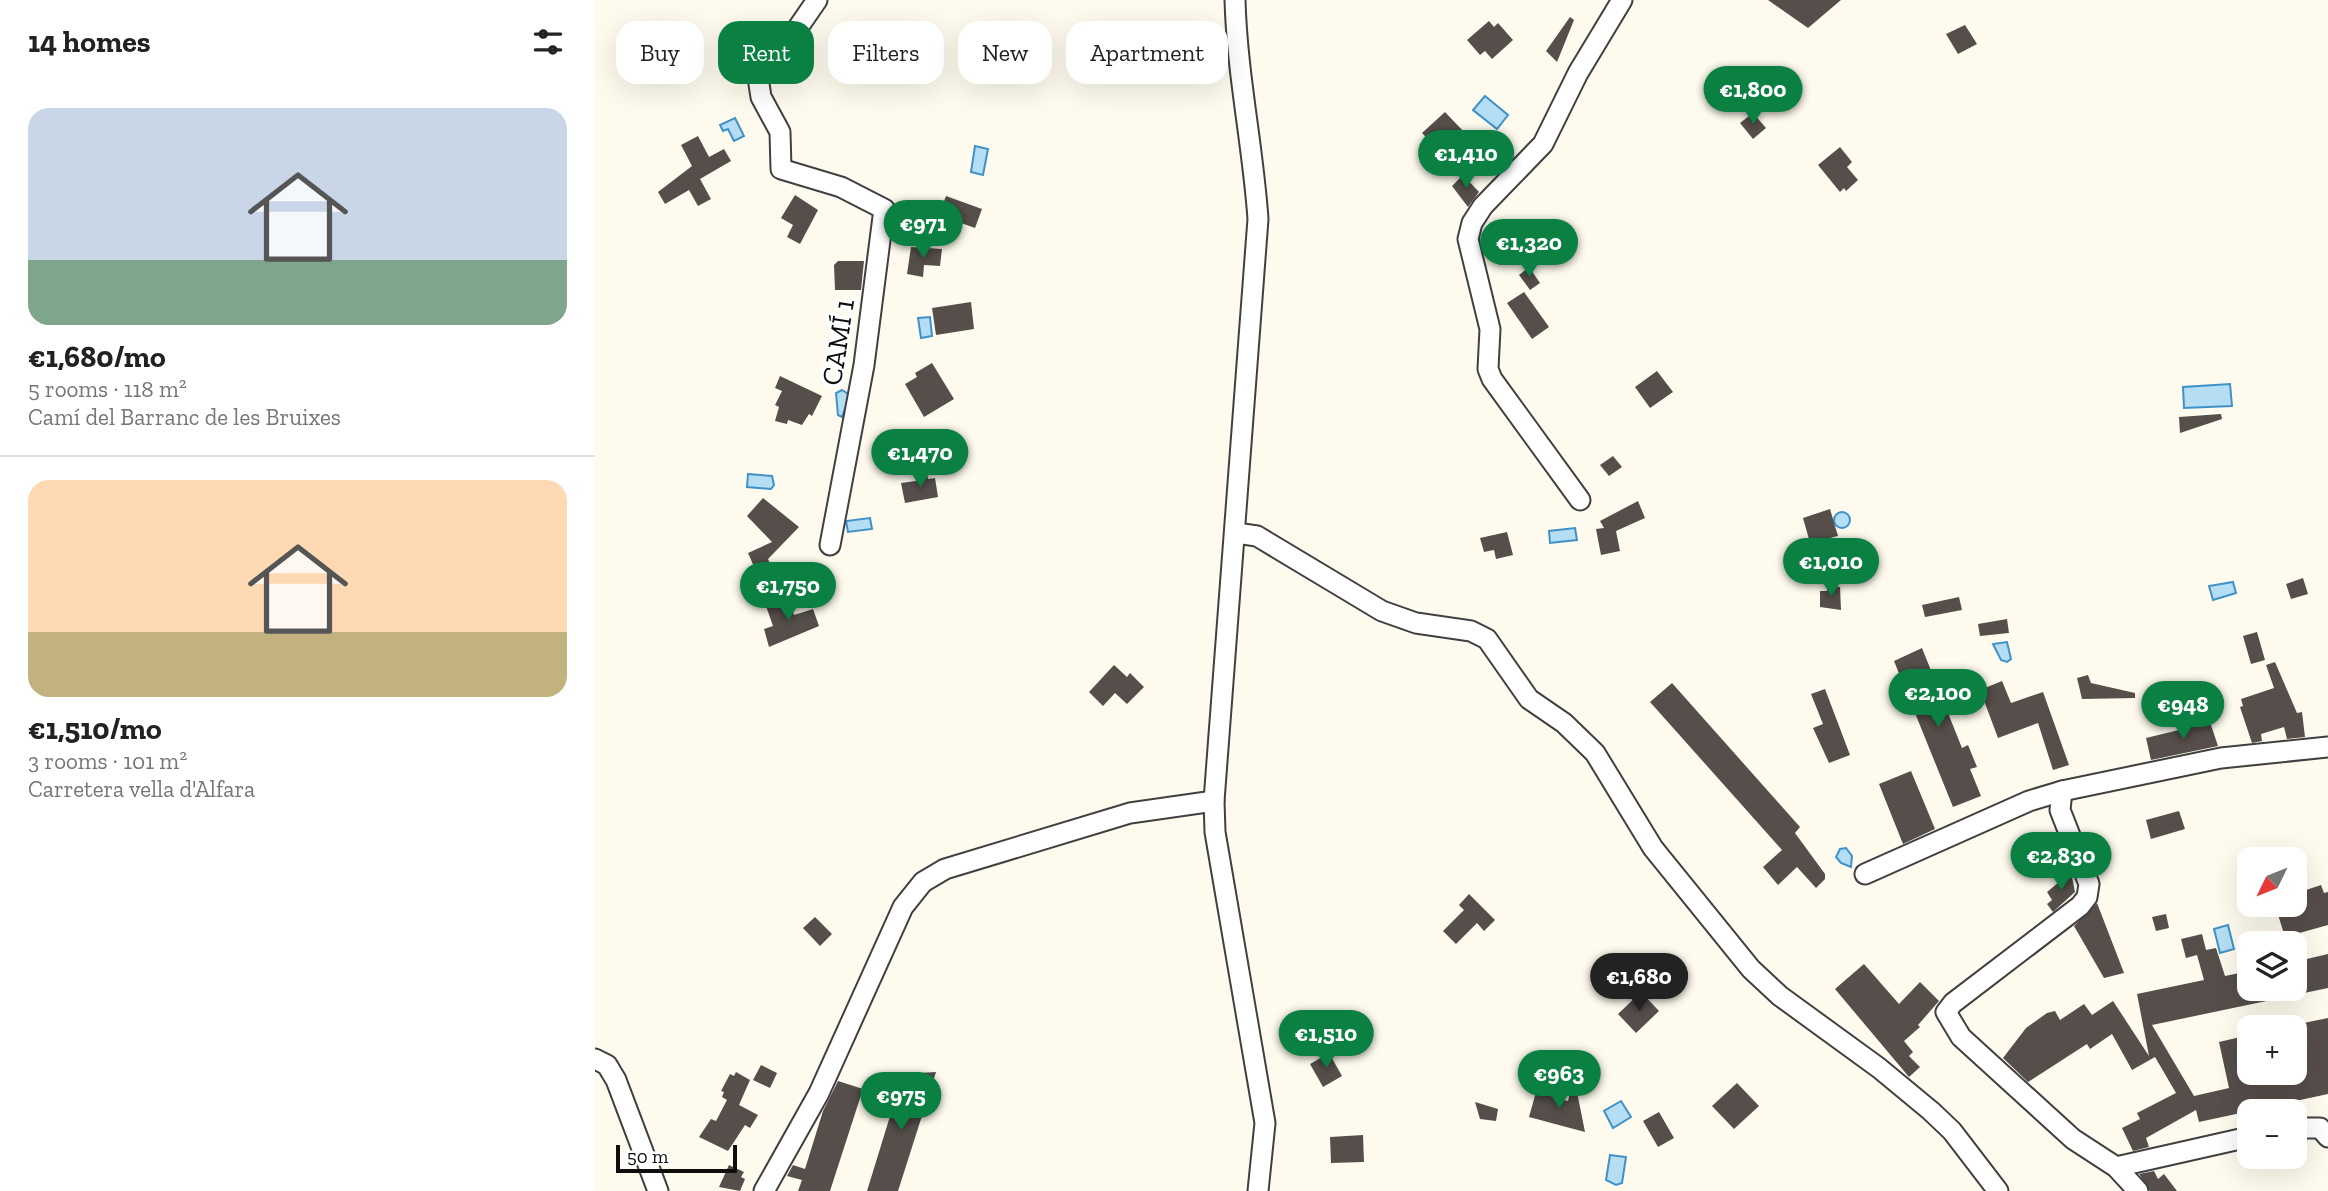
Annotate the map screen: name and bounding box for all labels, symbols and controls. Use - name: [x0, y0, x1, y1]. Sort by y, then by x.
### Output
- chip: Buy: [616, 21, 704, 84]
- chip: Rent: [718, 21, 814, 84]
- chip: Filters: [828, 21, 944, 84]
- chip: New: [958, 21, 1052, 84]
- chip: Apartment: [1066, 21, 1228, 84]
- icon: filters: [529, 23, 567, 61]
- text: 14 homes: [28, 24, 151, 60]
- pin: €1,800: [1696, 66, 1810, 126]
- text: €1,800: [1720, 75, 1786, 103]
- pin: €1,410: [1409, 130, 1523, 190]
- text: €1,410: [1434, 139, 1498, 167]
- icon: home: [235, 154, 361, 280]
- pin: €971: [882, 201, 964, 260]
- text: €971: [900, 209, 946, 237]
- pin: €1,320: [1472, 219, 1586, 279]
- text: €1,320: [1496, 228, 1562, 256]
- street label: CAMÍ 1: [815, 296, 861, 388]
- text: €1,680/mo: [28, 339, 166, 375]
- text: 5 rooms · 118 m²: [28, 375, 187, 403]
- text: Camí del Barranc de les Bruixes: [28, 403, 341, 431]
- pin: €1,470: [863, 430, 977, 489]
- text: €1,470: [887, 438, 953, 466]
- icon: home: [235, 526, 361, 652]
- pin: €1,010: [1774, 538, 1888, 598]
- text: €1,010: [1799, 547, 1863, 575]
- pin: €1,750: [731, 562, 845, 622]
- text: €1,750: [756, 571, 820, 599]
- pin: €2,100: [1881, 670, 1995, 729]
- text: €2,100: [1905, 678, 1971, 706]
- pin: €948: [2142, 682, 2224, 741]
- text: €948: [2157, 690, 2209, 718]
- text: €1,510/mo: [28, 711, 162, 747]
- text: 3 rooms · 101 m²: [28, 747, 187, 775]
- text: Carretera vella d'Alfara: [28, 775, 255, 803]
- pin: €2,830: [2004, 832, 2118, 892]
- text: €2,830: [2027, 841, 2095, 869]
- north arrow: [2237, 847, 2307, 917]
- map controls: [2237, 847, 2307, 1169]
- button: layers: [2237, 931, 2307, 1001]
- pin: €1,680: [1582, 954, 1696, 1013]
- text: €1,680: [1606, 962, 1672, 990]
- pin: €1,510: [1269, 1010, 1383, 1070]
- button: +: [2237, 1015, 2307, 1085]
- text: €1,510: [1295, 1019, 1357, 1047]
- pin: €963: [1518, 1050, 1600, 1110]
- text: €963: [1534, 1059, 1584, 1087]
- pin: €975: [860, 1072, 942, 1132]
- text: €975: [876, 1081, 926, 1109]
- button: −: [2237, 1099, 2307, 1169]
- scale bar: [616, 1142, 737, 1174]
- text: 50 m: [627, 1145, 668, 1168]

